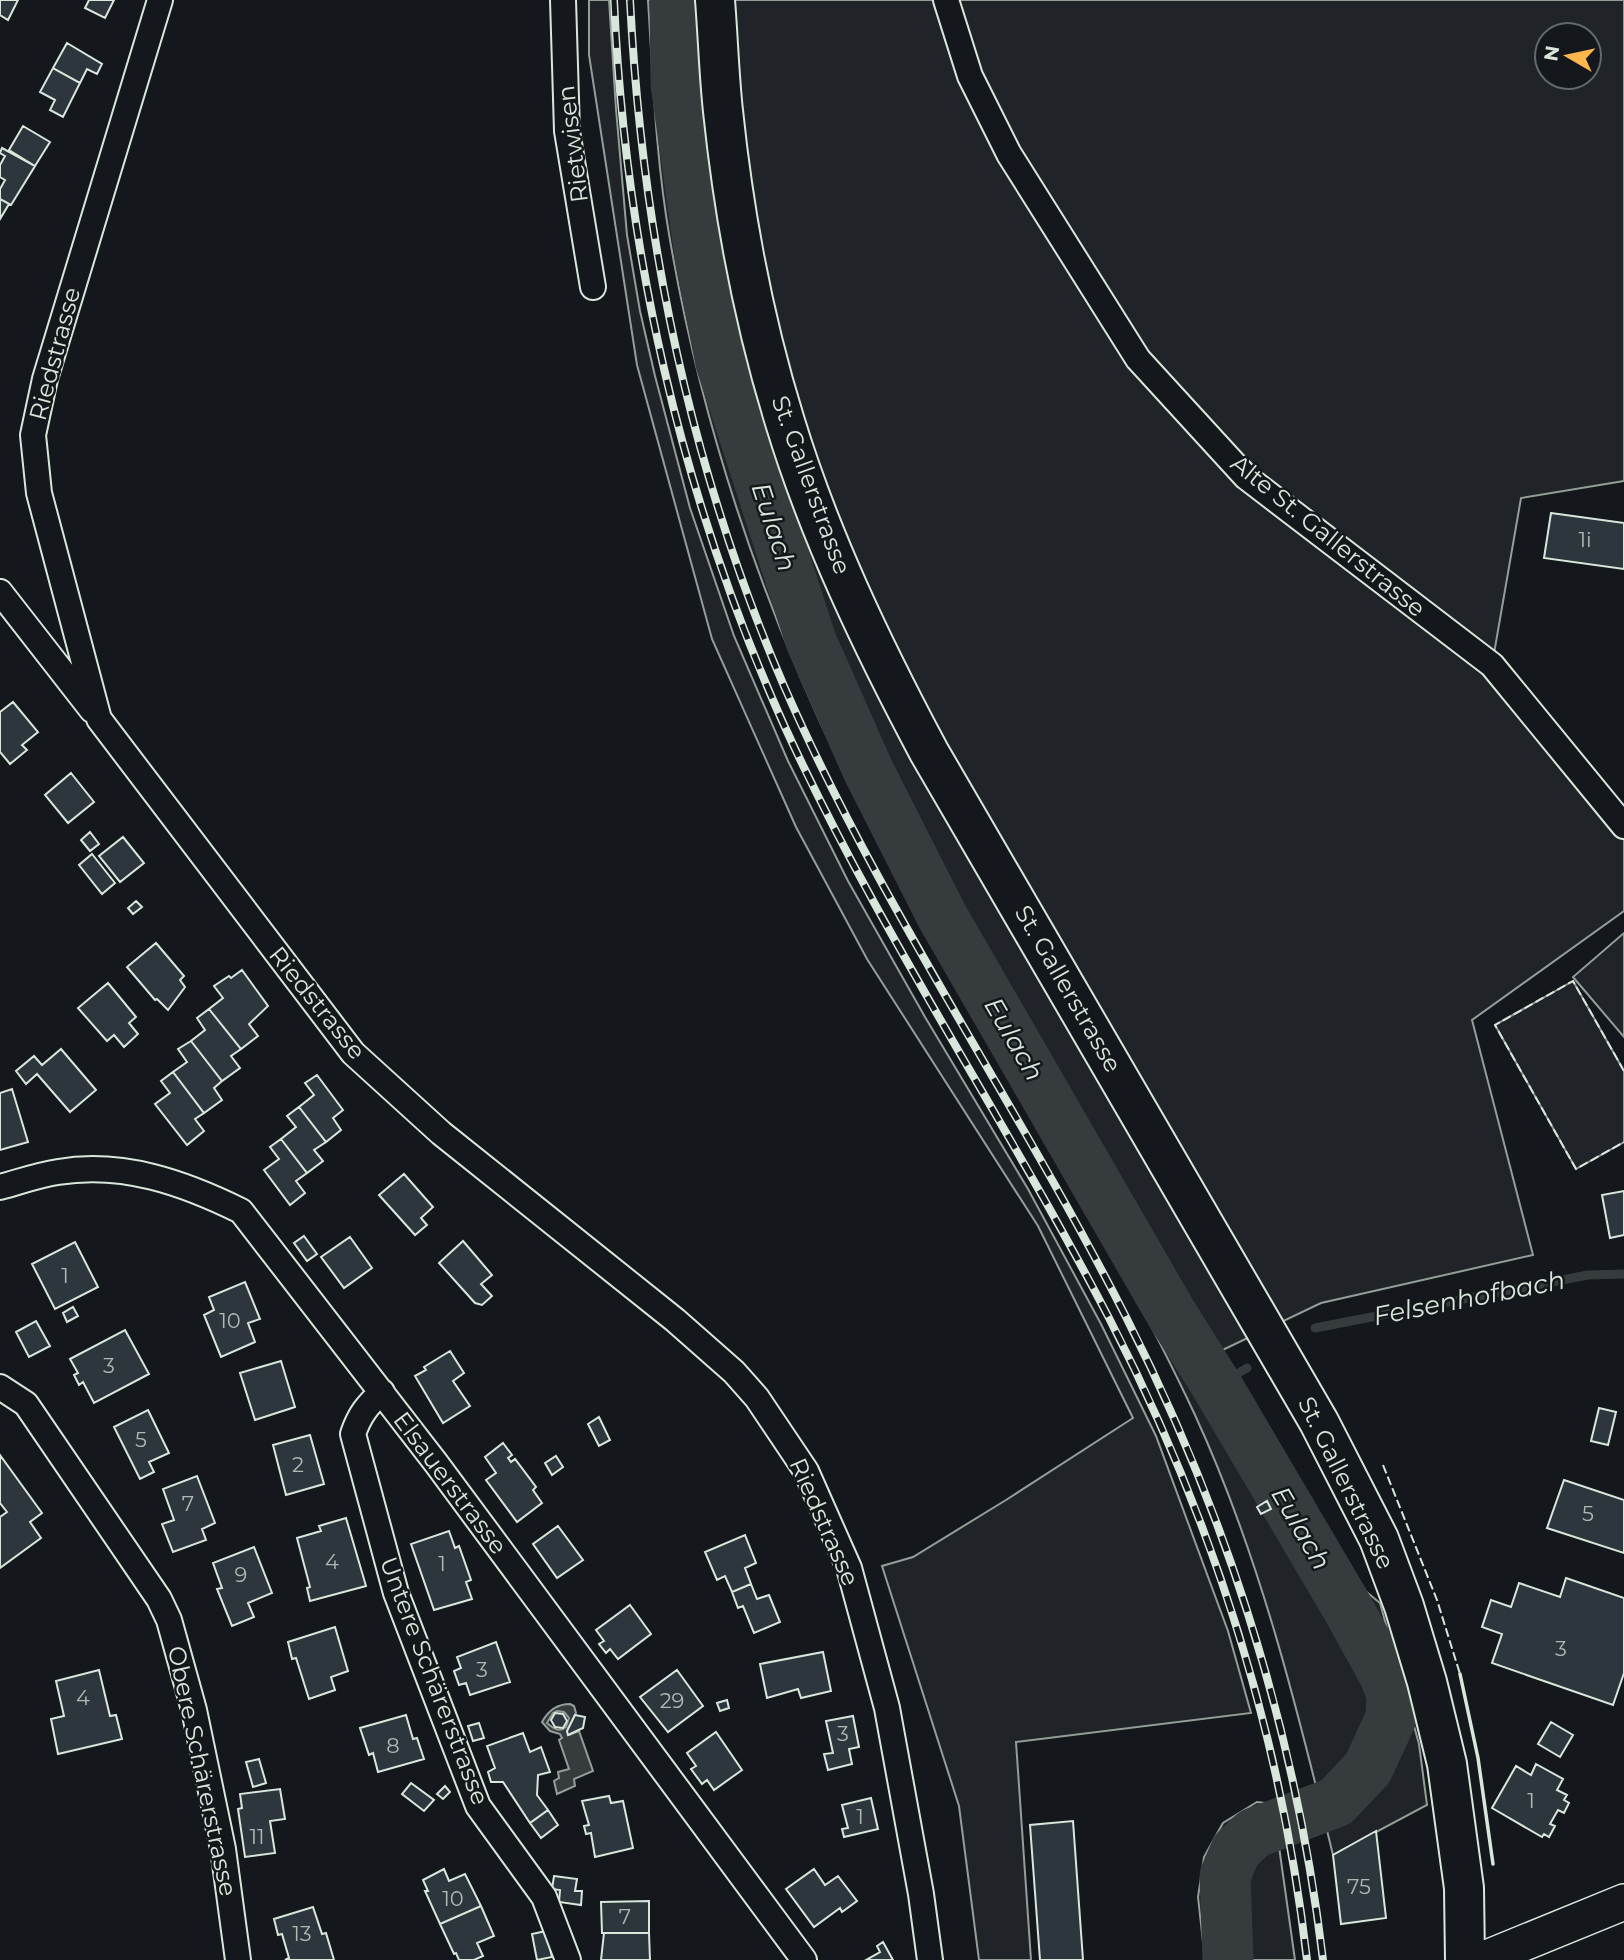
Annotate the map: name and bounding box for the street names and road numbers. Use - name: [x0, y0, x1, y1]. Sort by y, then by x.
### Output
- street label: Rietwisen: [551, 84, 594, 204]
- street label: Riedstrasse: [23, 284, 86, 424]
- street label: St. Gallerstrasse: [766, 392, 857, 578]
- street label: Alte St. Gallerstrasse: [1225, 448, 1431, 623]
- street label: St. Gallerstrasse: [1009, 900, 1128, 1077]
- street label: Riedstrasse: [263, 940, 372, 1065]
- street label: St. Gallerstrasse: [1292, 1392, 1401, 1574]
- street label: Elsauerstrasse: [387, 1406, 513, 1560]
- street label: Riedstrasse: [783, 1453, 866, 1590]
- street label: Untere Schärerstrasse: [374, 1553, 495, 1809]
- street label: Obere Schärerstrasse: [162, 1643, 243, 1899]

